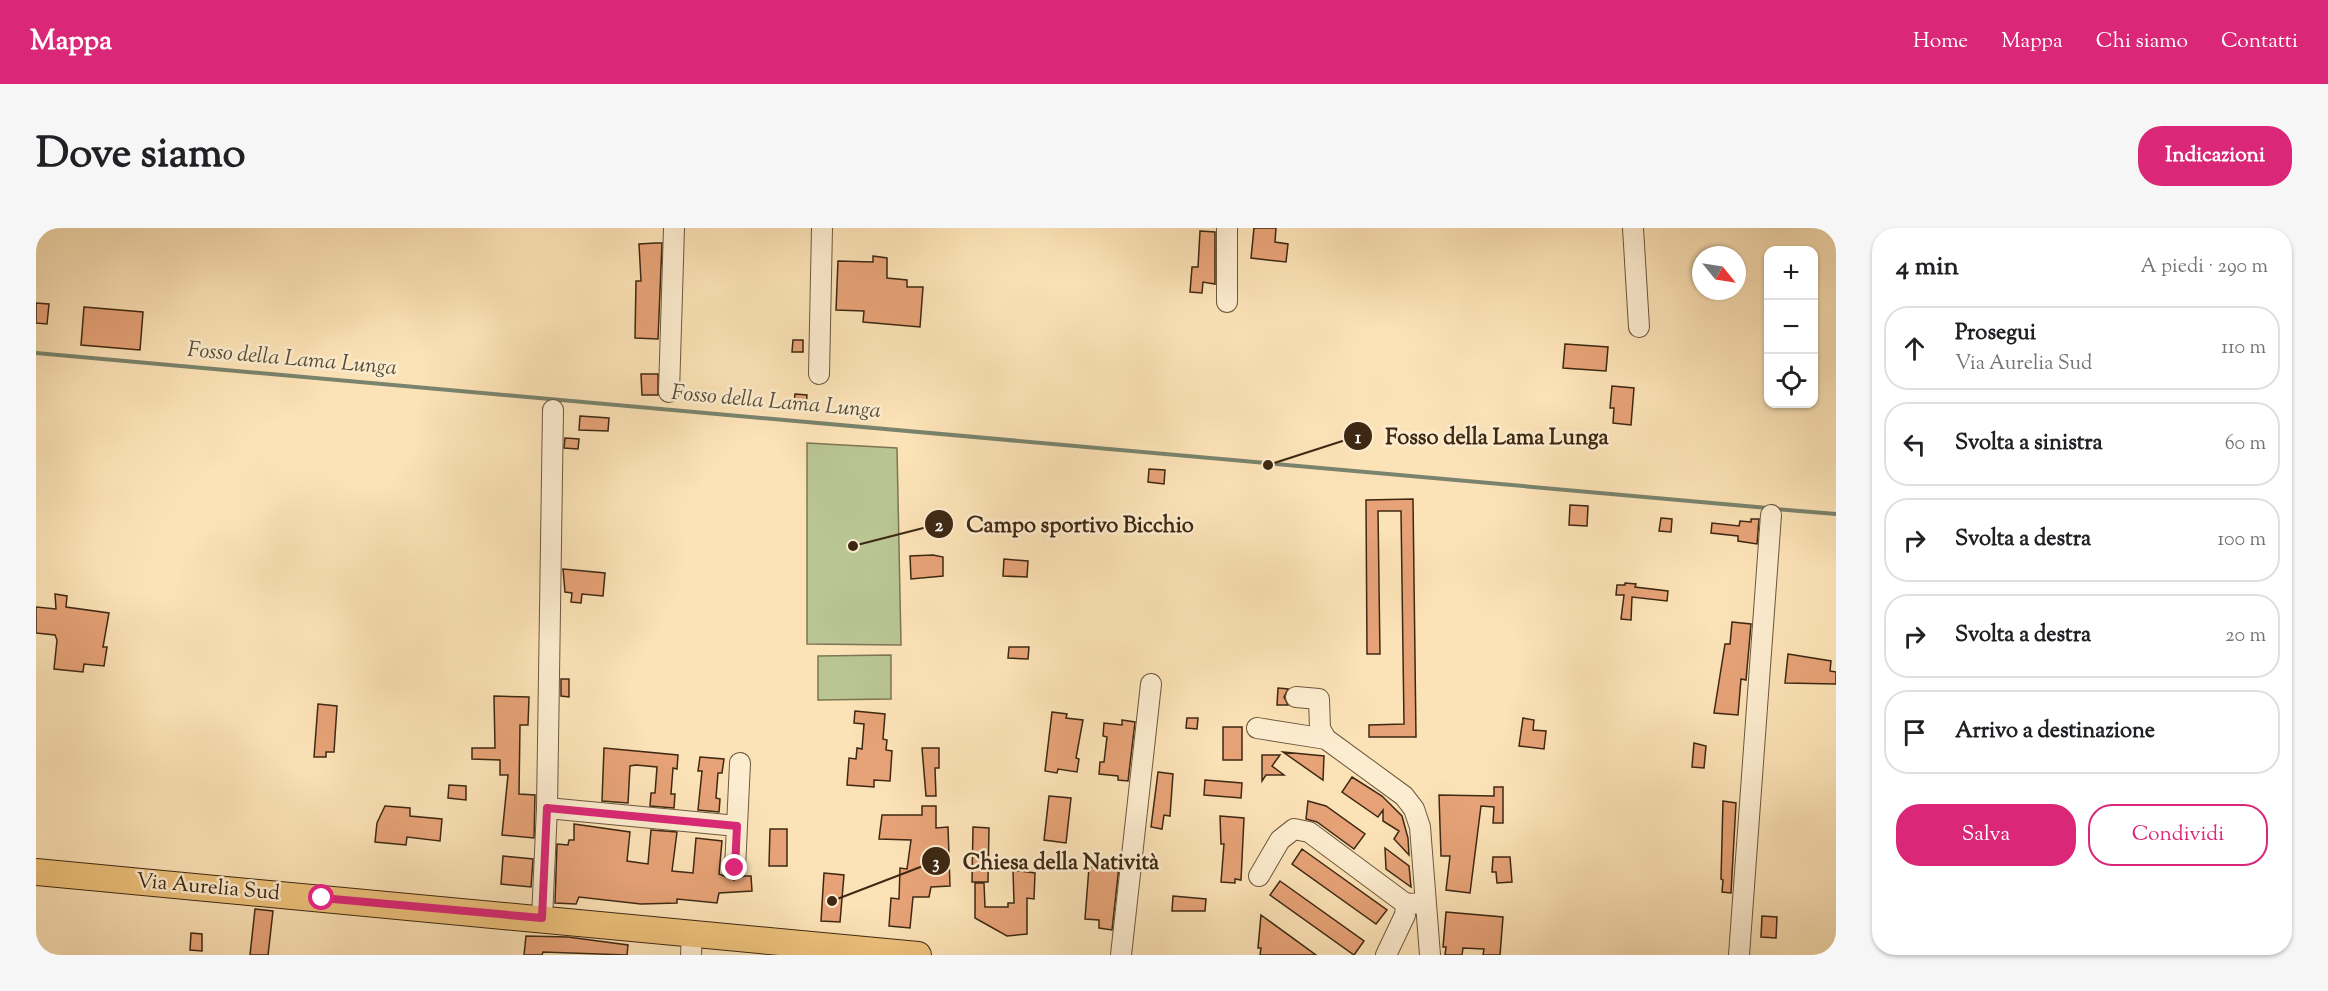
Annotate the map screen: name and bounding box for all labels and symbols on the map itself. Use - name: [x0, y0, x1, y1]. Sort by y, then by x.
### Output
- north arrow: [1692, 246, 1746, 300]
- water label: Fosso della Lama Lunga: [186, 335, 398, 385]
- water label: Fosso della Lama Lunga: [670, 378, 882, 428]
- callout: Fosso della Lama Lunga: [1343, 416, 1620, 456]
- text: Fosso della Lama Lunga: [1385, 423, 1610, 455]
- text: 1: [1355, 426, 1362, 452]
- callout: Campo sportivo Bicchio: [924, 504, 1205, 544]
- text: Campo sportivo Bicchio: [966, 511, 1194, 543]
- text: 2: [935, 514, 944, 540]
- callout: Chiesa della Natività: [921, 841, 1171, 881]
- text: Chiesa della Natività: [963, 848, 1160, 880]
- text: 3: [932, 851, 940, 877]
- route end: [721, 854, 747, 880]
- street label: Via Aurelia Sud: [135, 867, 281, 909]
- route start: [308, 884, 334, 910]

